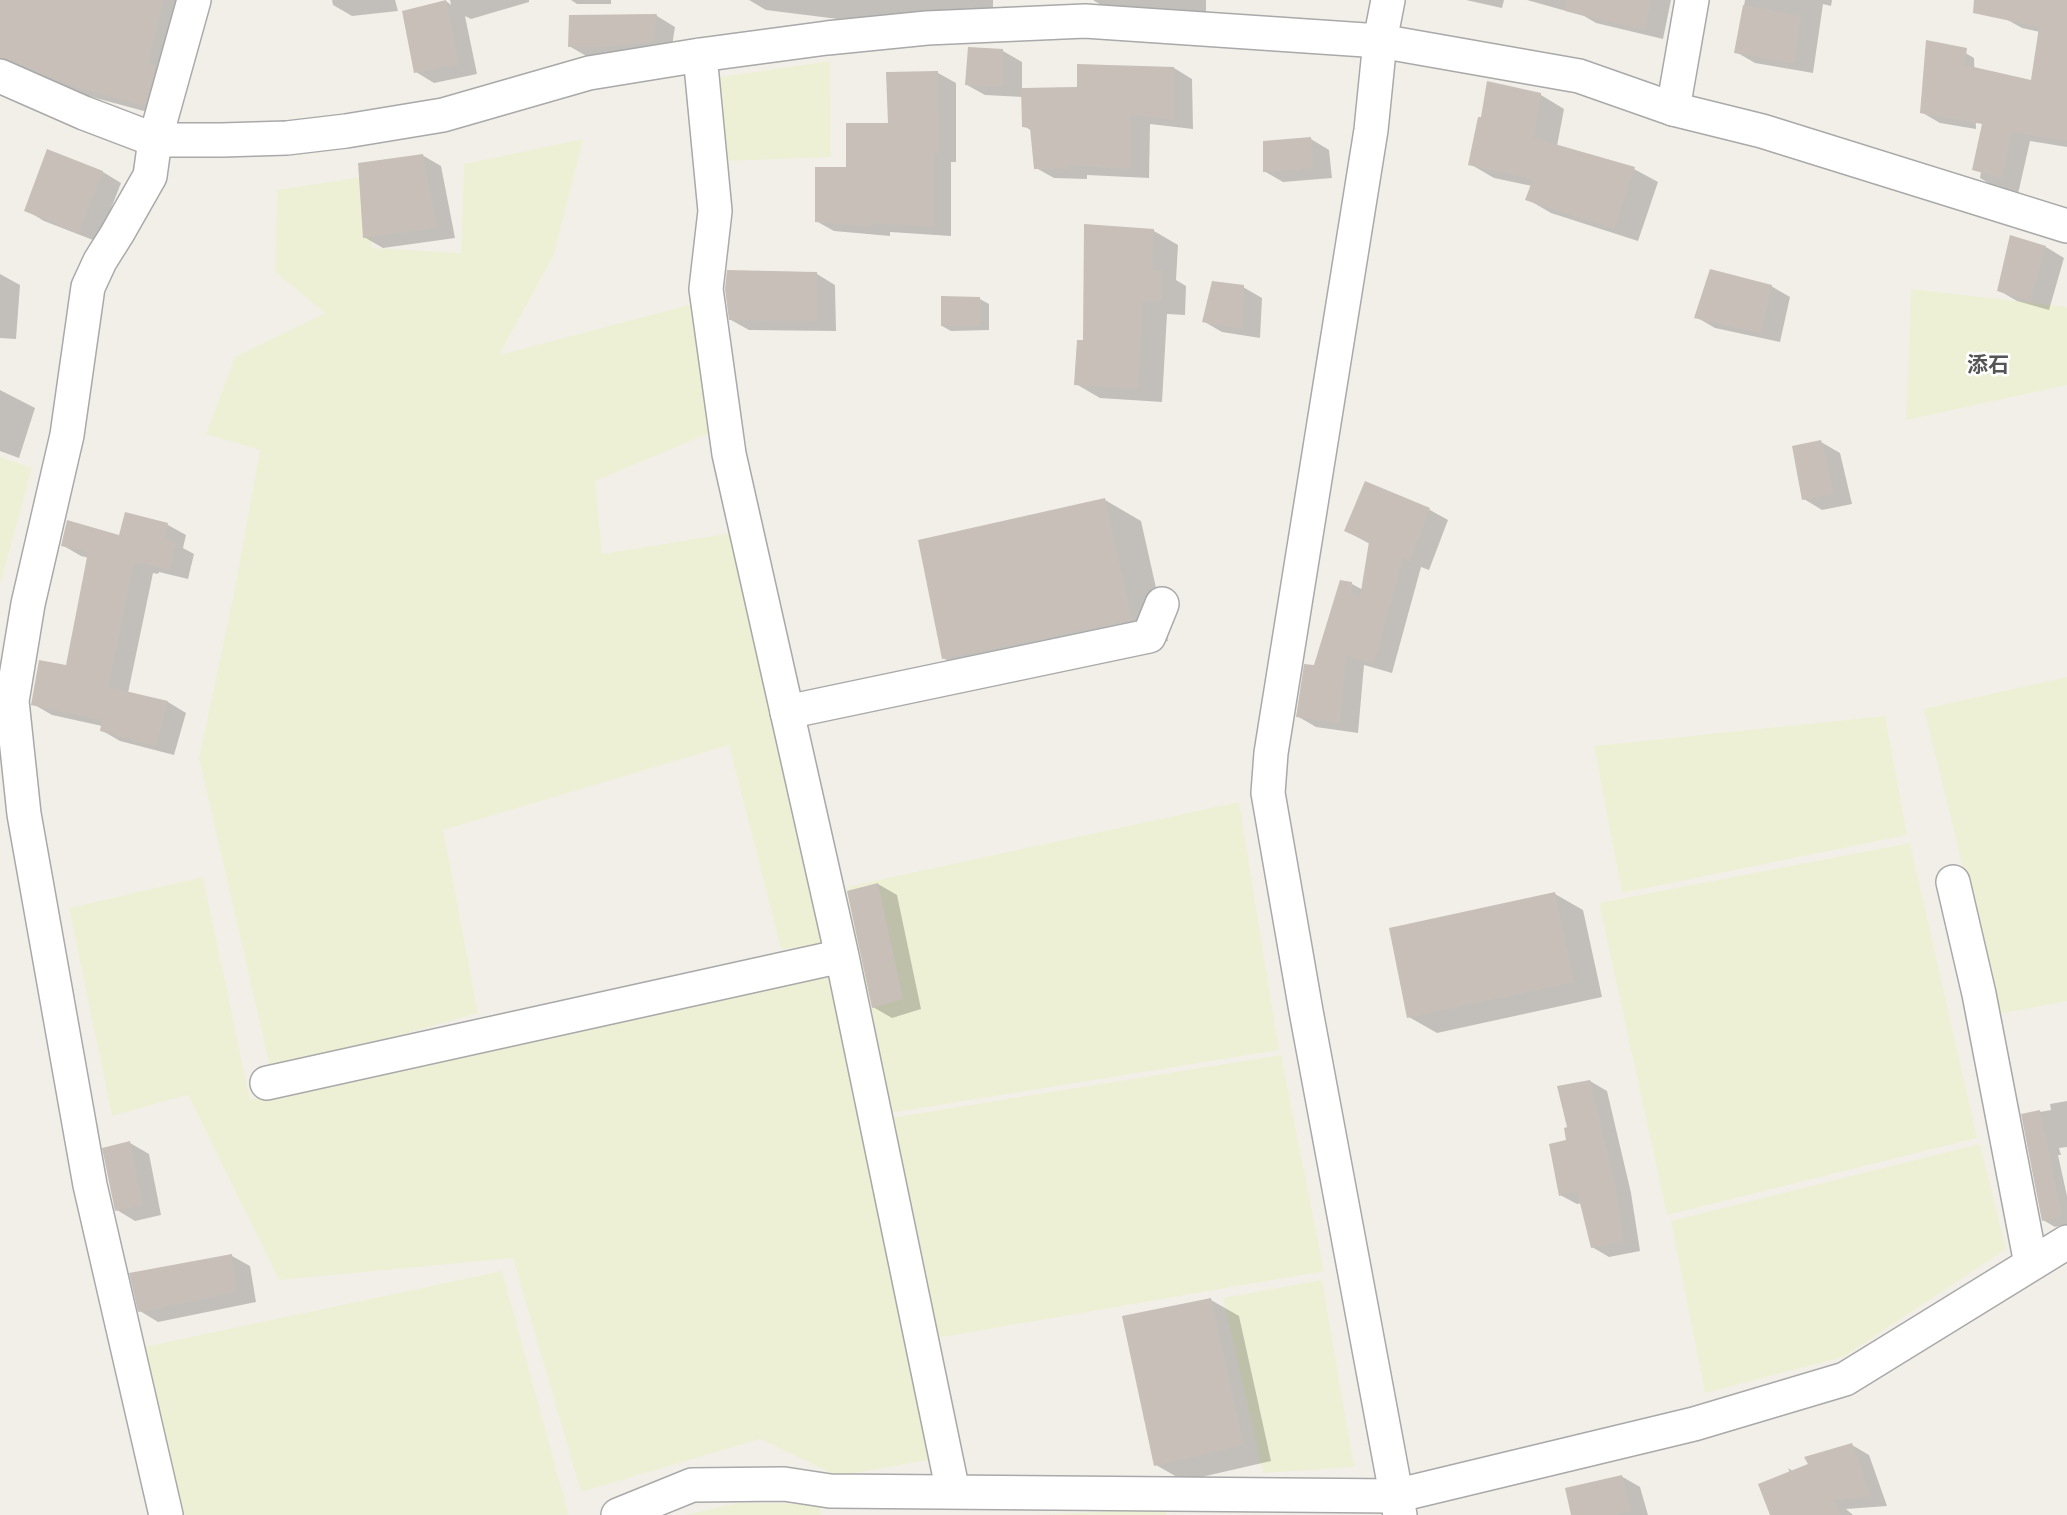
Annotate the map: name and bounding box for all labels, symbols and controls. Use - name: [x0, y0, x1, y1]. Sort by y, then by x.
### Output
- district label: 添石: [1967, 353, 2009, 379]

